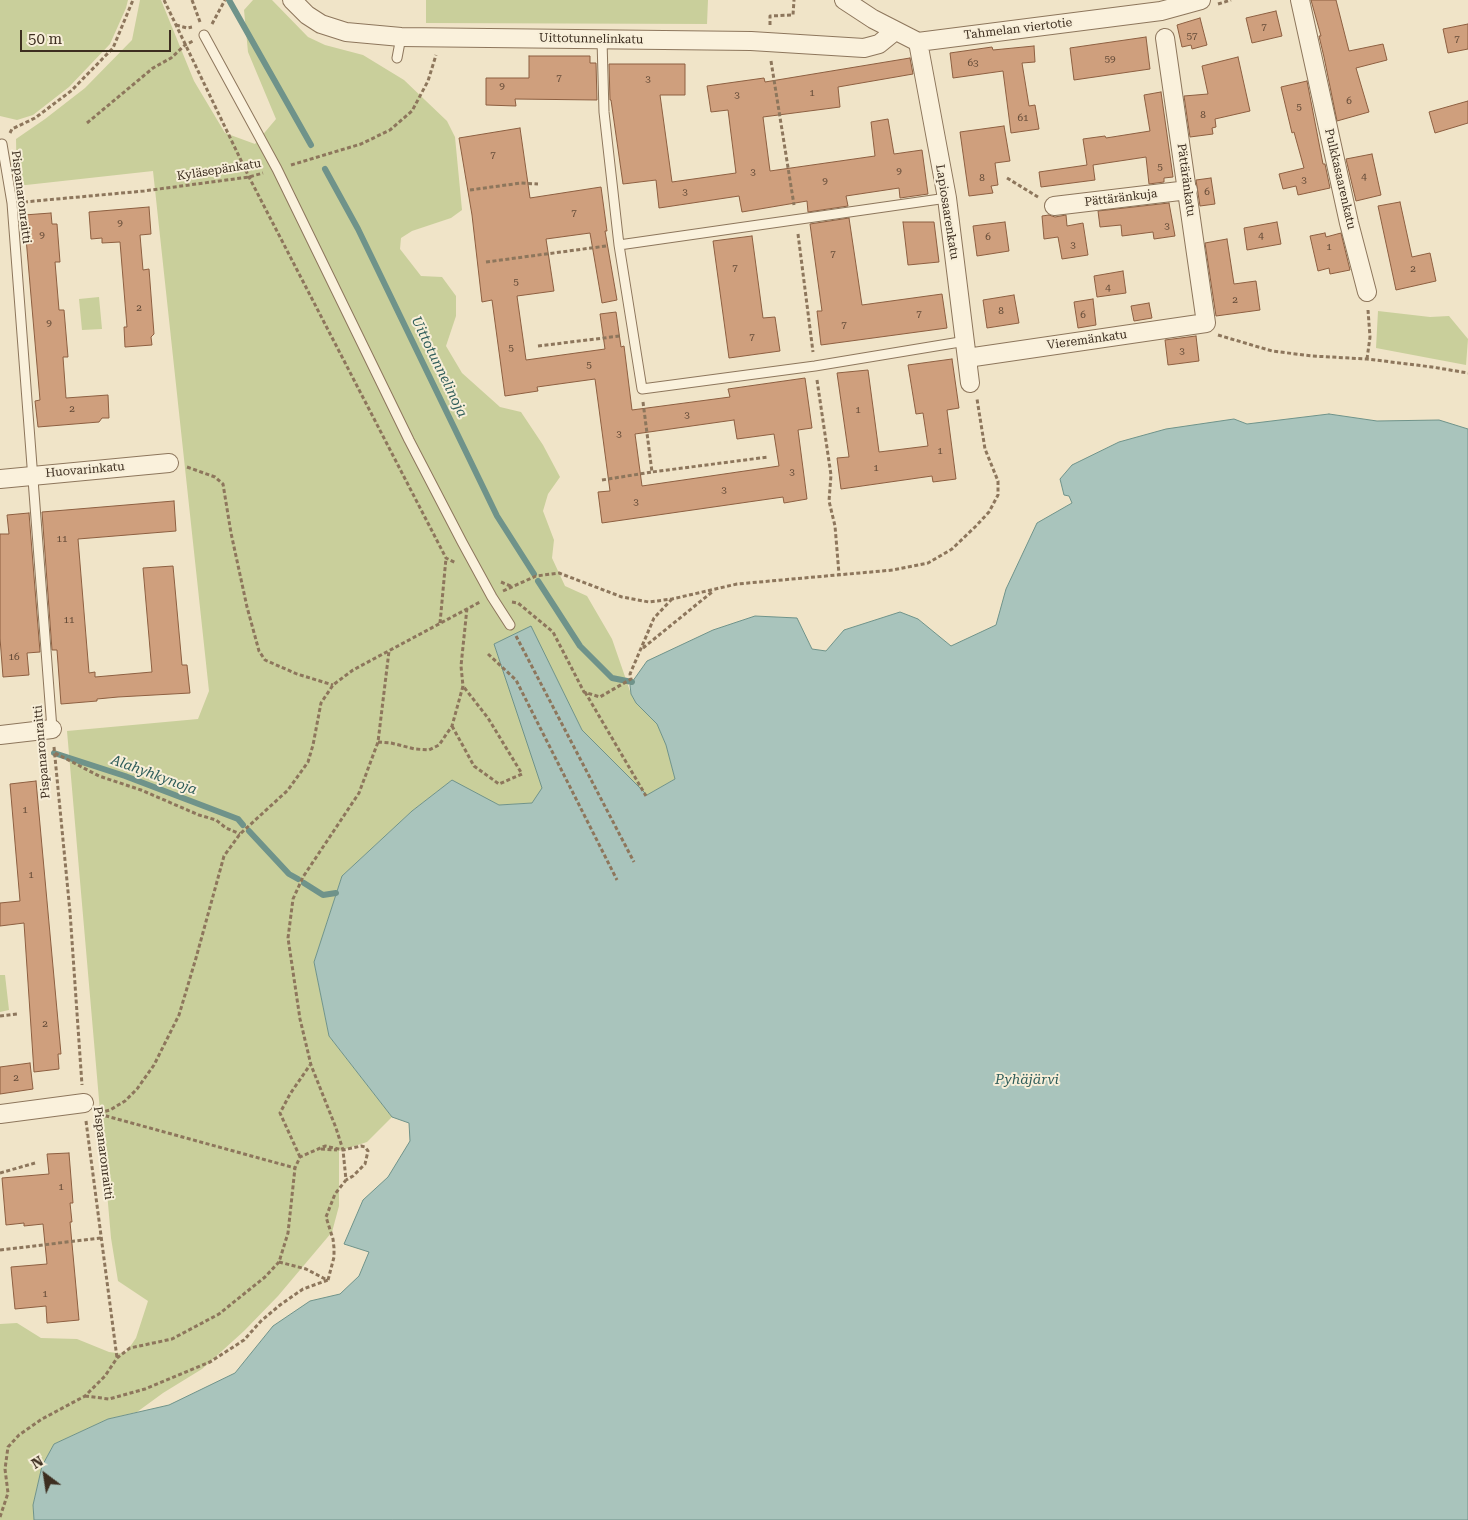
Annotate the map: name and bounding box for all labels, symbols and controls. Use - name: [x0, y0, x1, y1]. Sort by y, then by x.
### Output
- street label: Tahmelan viertotie: [963, 15, 1073, 43]
- scale bar: [22, 20, 174, 52]
- house number: 7: [1261, 21, 1267, 33]
- text: 50 m: [28, 30, 62, 48]
- house number: 57: [1186, 30, 1198, 42]
- street label: Uittotunnelinkatu: [539, 31, 643, 47]
- house number: 7: [1454, 33, 1460, 45]
- house number: 59: [1104, 53, 1116, 65]
- house number: 63: [967, 57, 979, 69]
- house number: 7: [556, 72, 562, 84]
- house number: 3: [645, 73, 651, 85]
- house number: 9: [499, 80, 505, 92]
- house number: 1: [809, 87, 815, 99]
- house number: 3: [734, 89, 740, 101]
- house number: 6: [1346, 95, 1352, 107]
- house number: 5: [1296, 101, 1302, 113]
- house number: 8: [1200, 109, 1206, 121]
- house number: 61: [1017, 112, 1029, 124]
- street label: Pulkkasaarenkatu: [1321, 127, 1359, 231]
- street label: Pättäränkatu: [1174, 143, 1198, 217]
- house number: 7: [490, 149, 496, 161]
- street label: Pispanaronraitti: [8, 150, 34, 244]
- street label: Kyläsepänkatu: [176, 156, 262, 184]
- house number: 5: [1157, 161, 1163, 173]
- street label: Lapiosaarenkatu: [932, 163, 962, 261]
- house number: 9: [896, 165, 902, 177]
- house number: 3: [750, 166, 756, 178]
- house number: 4: [1361, 171, 1367, 183]
- house number: 8: [979, 172, 985, 184]
- house number: 3: [1301, 174, 1307, 186]
- house number: 9: [822, 175, 828, 187]
- house number: 3: [682, 186, 688, 198]
- street label: Pättäränkuja: [1084, 186, 1158, 210]
- house number: 6: [1204, 186, 1210, 198]
- house number: 7: [571, 207, 577, 219]
- house number: 9: [117, 217, 123, 229]
- house number: 3: [1164, 220, 1170, 232]
- house number: 9: [39, 229, 45, 241]
- house number: 4: [1258, 230, 1264, 242]
- house number: 6: [985, 231, 991, 243]
- house number: 3: [1070, 239, 1076, 251]
- house number: 1: [1326, 241, 1332, 253]
- house number: 7: [830, 248, 836, 260]
- house number: 7: [732, 262, 738, 274]
- house number: 2: [1410, 263, 1416, 275]
- house number: 5: [513, 276, 519, 288]
- house number: 4: [1105, 282, 1111, 294]
- house number: 2: [1232, 294, 1238, 306]
- house number: 2: [136, 302, 142, 314]
- house number: 8: [998, 305, 1004, 317]
- house number: 7: [916, 308, 922, 320]
- house number: 6: [1080, 309, 1086, 321]
- water label: Uittotunnelinoja: [407, 314, 471, 420]
- house number: 9: [46, 317, 52, 329]
- house number: 7: [841, 319, 847, 331]
- street label: Vieremänkatu: [1046, 327, 1128, 353]
- house number: 7: [749, 331, 755, 343]
- house number: 5: [508, 342, 514, 354]
- house number: 3: [1179, 345, 1185, 357]
- house number: 5: [586, 359, 592, 371]
- house number: 2: [69, 403, 75, 415]
- house number: 1: [855, 404, 861, 416]
- house number: 3: [684, 409, 690, 421]
- house number: 3: [616, 428, 622, 440]
- house number: 1: [937, 445, 943, 457]
- street label: Huovarinkatu: [45, 459, 125, 481]
- house number: 1: [873, 462, 879, 474]
- house number: 3: [789, 466, 795, 478]
- house number: 3: [721, 484, 727, 496]
- house number: 3: [633, 496, 639, 508]
- house number: 11: [56, 533, 68, 545]
- house number: 11: [63, 614, 75, 626]
- house number: 16: [8, 651, 20, 663]
- street label: Pispanaronraitti: [31, 705, 53, 799]
- water label: Alahyhkynoja: [109, 752, 199, 798]
- house number: 1: [22, 804, 28, 816]
- house number: 1: [28, 869, 34, 881]
- house number: 2: [42, 1018, 48, 1030]
- house number: 2: [13, 1072, 19, 1084]
- water label: Pyhäjärvi: [995, 1072, 1059, 1088]
- street label: Pispanaronraitti: [90, 1106, 116, 1200]
- house number: 1: [58, 1181, 64, 1193]
- house number: 1: [42, 1288, 48, 1300]
- north arrow: [20, 1450, 70, 1500]
- text: N: [29, 1453, 46, 1472]

